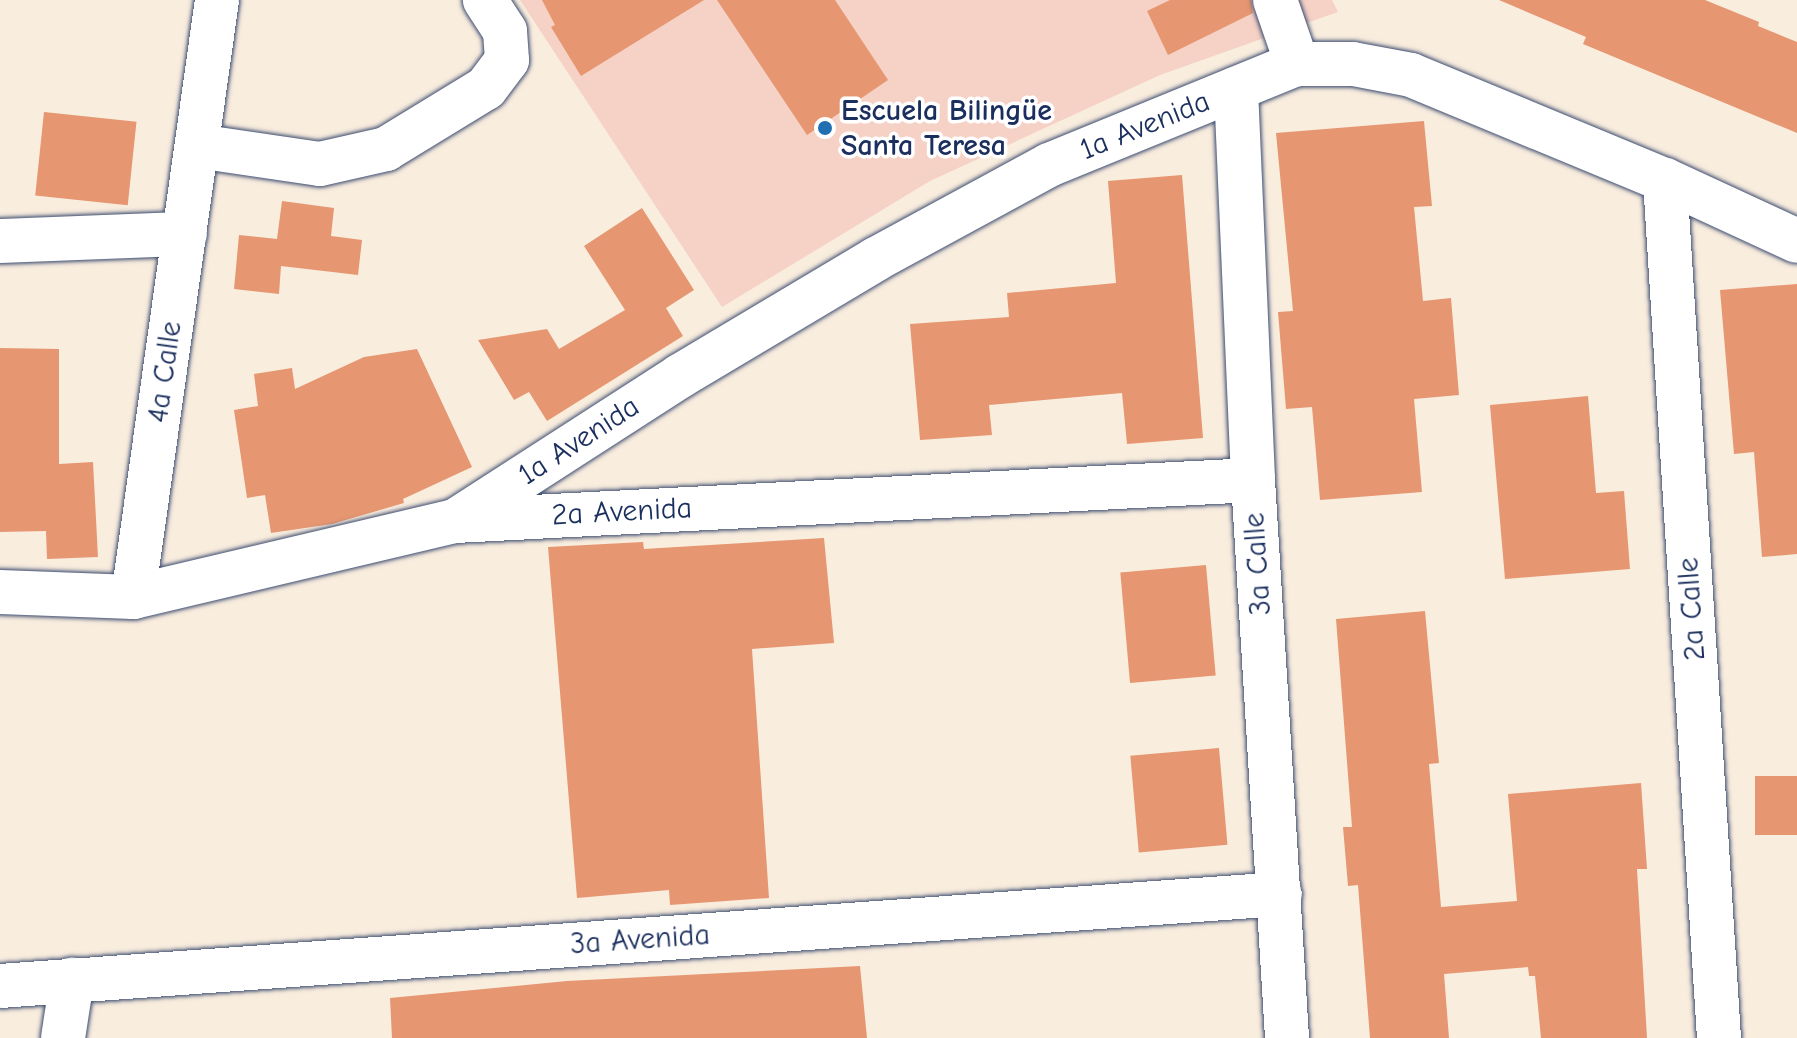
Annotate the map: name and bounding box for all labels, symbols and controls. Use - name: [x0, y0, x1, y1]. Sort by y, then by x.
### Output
- street label: 1a Avenida: [1075, 84, 1215, 168]
- place label: Escuela Bilingüe Santa Teresa: [841, 93, 1052, 164]
- marker: Escuela Bilingüe Santa Teresa: [816, 119, 834, 137]
- street label: 4a Calle: [140, 319, 190, 425]
- street label: 1a Avenida: [512, 389, 646, 493]
- street label: 2a Avenida: [551, 490, 693, 534]
- street label: 3a Calle: [1236, 511, 1280, 617]
- street label: 2a Calle: [1670, 556, 1714, 662]
- street label: 3a Avenida: [569, 917, 711, 963]

